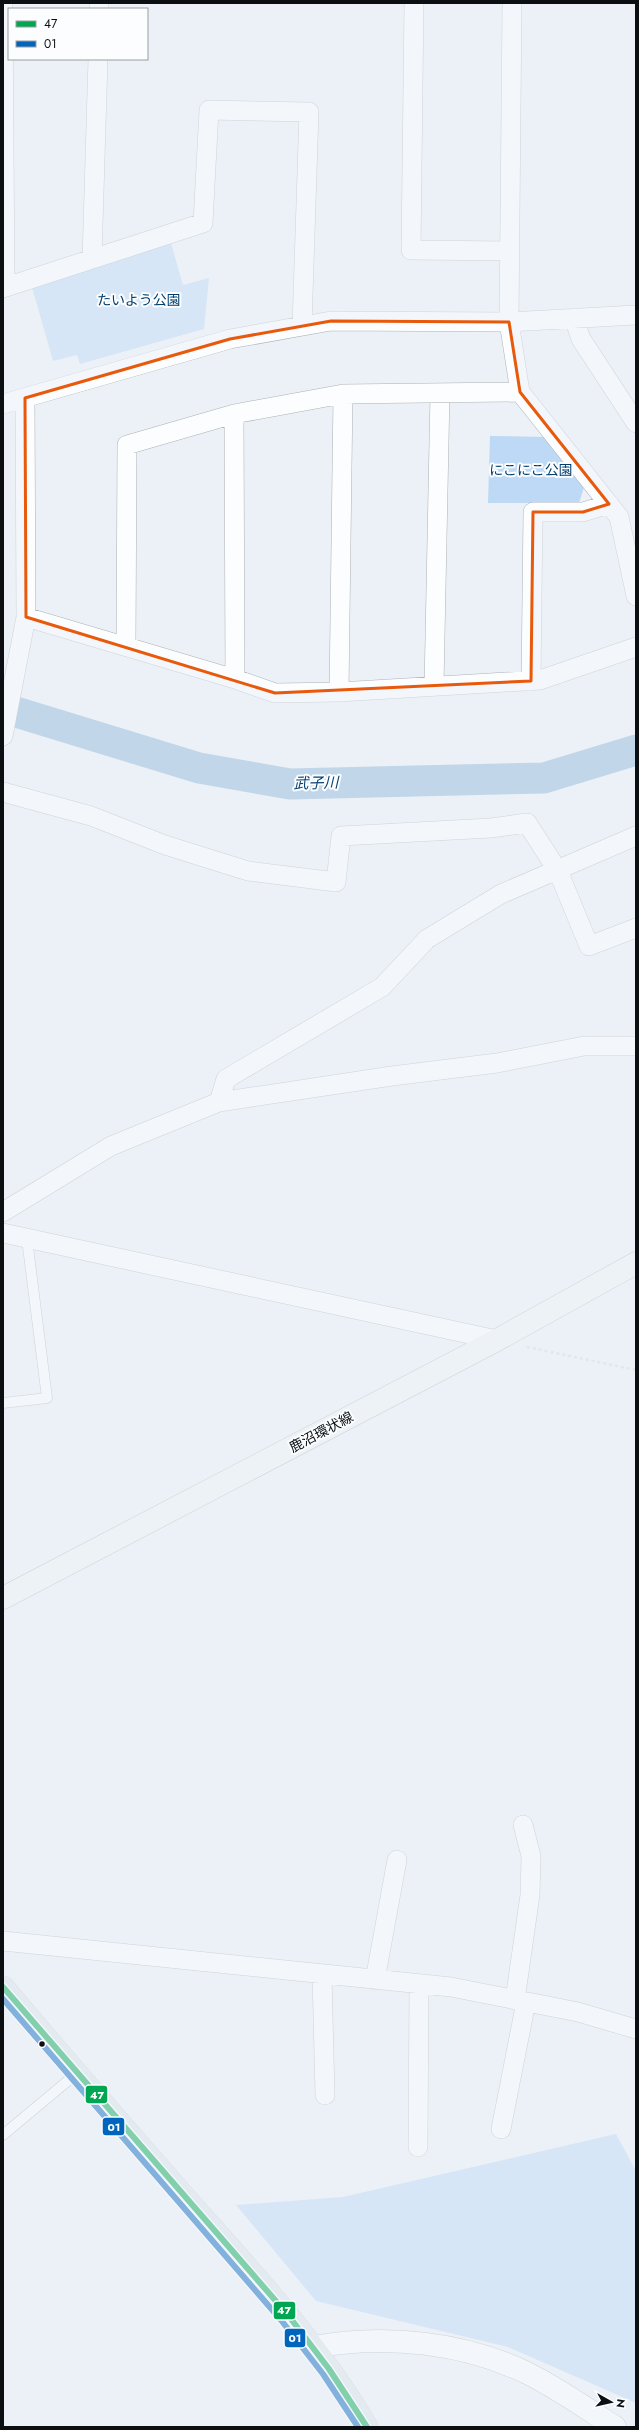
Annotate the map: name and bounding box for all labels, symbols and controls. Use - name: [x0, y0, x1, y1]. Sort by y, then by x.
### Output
- legend: [8, 8, 148, 60]
- text: 47: [44, 15, 58, 33]
- text: 01: [44, 35, 57, 53]
- park label: たいよう公園: [97, 290, 181, 310]
- park label: にこにこ公園: [489, 460, 573, 480]
- water label: 武子川: [293, 772, 341, 794]
- street label: 鹿沼環状線: [285, 1407, 357, 1457]
- unlabelled marker: [37, 2039, 47, 2049]
- line badge: 47: [85, 2085, 108, 2104]
- text: 47: [90, 2087, 105, 2103]
- line badge: 01: [102, 2117, 125, 2136]
- text: 01: [108, 2119, 120, 2135]
- line badge: 47: [273, 2301, 296, 2320]
- text: 47: [277, 2302, 292, 2318]
- line badge: 01: [284, 2328, 306, 2348]
- text: 01: [289, 2330, 301, 2346]
- north arrow: [591, 2382, 631, 2422]
- text: N: [612, 2398, 629, 2409]

